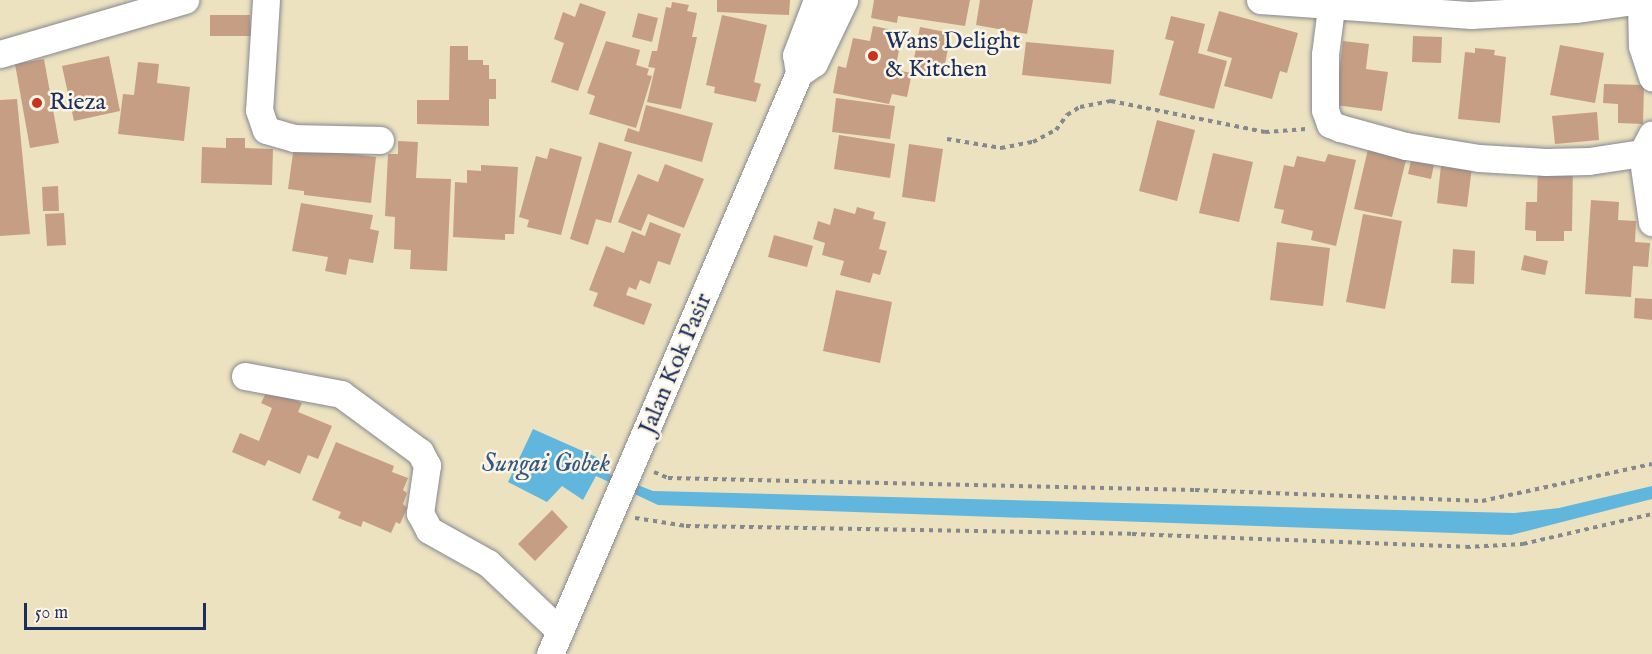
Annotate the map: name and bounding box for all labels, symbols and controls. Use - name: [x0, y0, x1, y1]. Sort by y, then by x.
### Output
- place label: Wans Delight & Kitchen: [885, 28, 1020, 84]
- marker: Wans Delight & Kitchen: [866, 49, 880, 63]
- place label: Rieza: [49, 89, 106, 117]
- marker: Rieza: [30, 96, 44, 110]
- street label: Jalan Kok Pasir: [633, 289, 719, 439]
- water label: Sungai Gobek: [482, 448, 610, 480]
- scale bar: [27, 591, 208, 629]
- text: 50 m: [35, 602, 68, 625]

